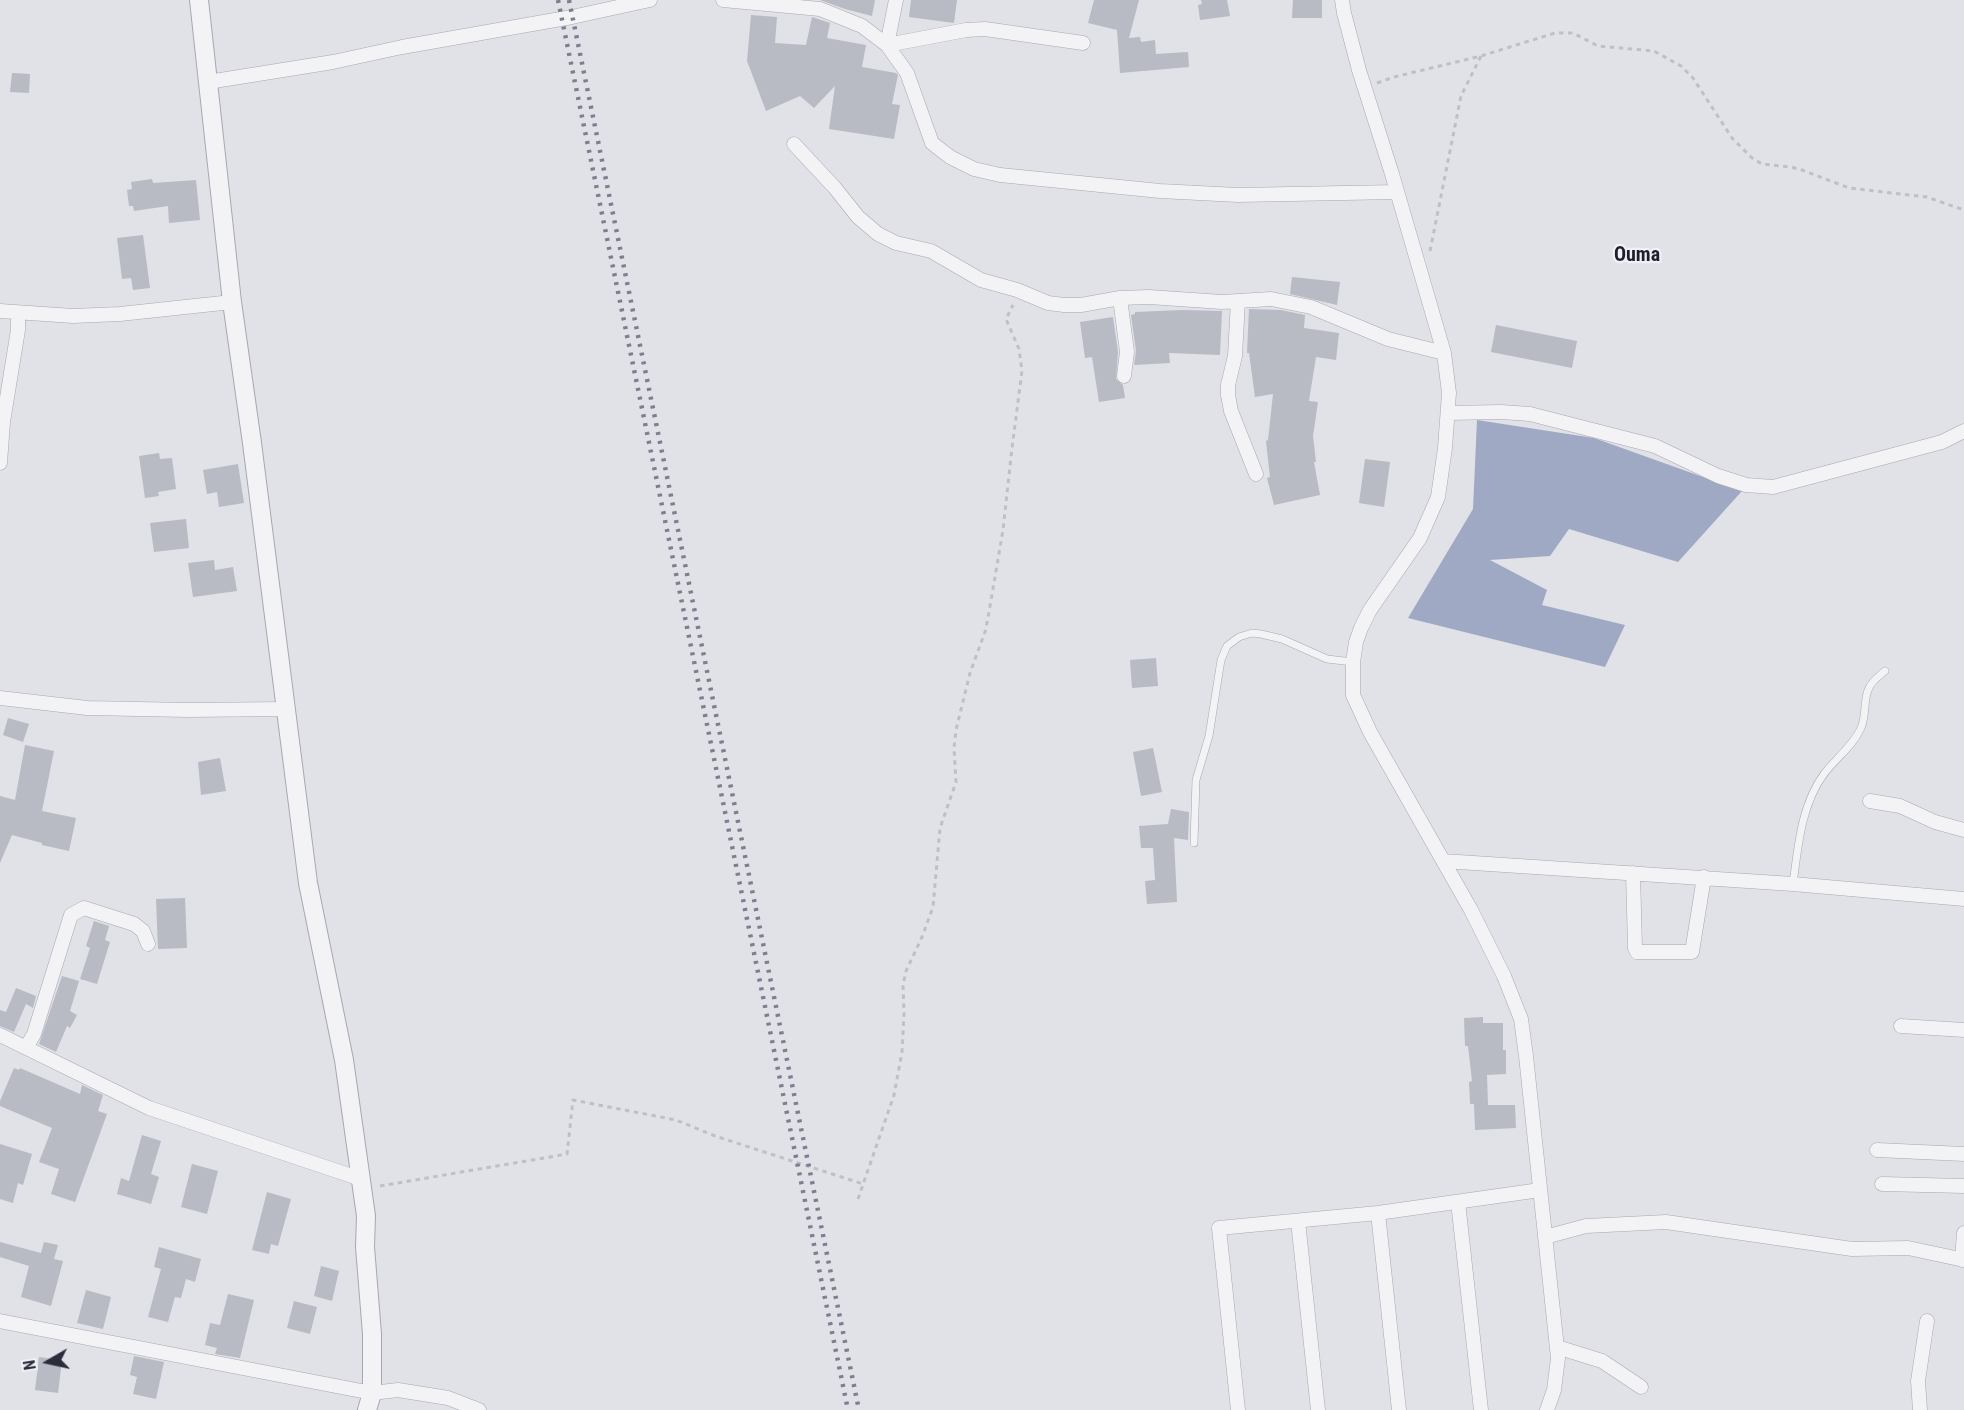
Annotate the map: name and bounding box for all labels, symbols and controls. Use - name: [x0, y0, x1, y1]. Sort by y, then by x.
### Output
- district label: Ouma: [1614, 244, 1660, 268]
- north arrow: [18, 1332, 78, 1392]
- text: N: [20, 1359, 40, 1371]

